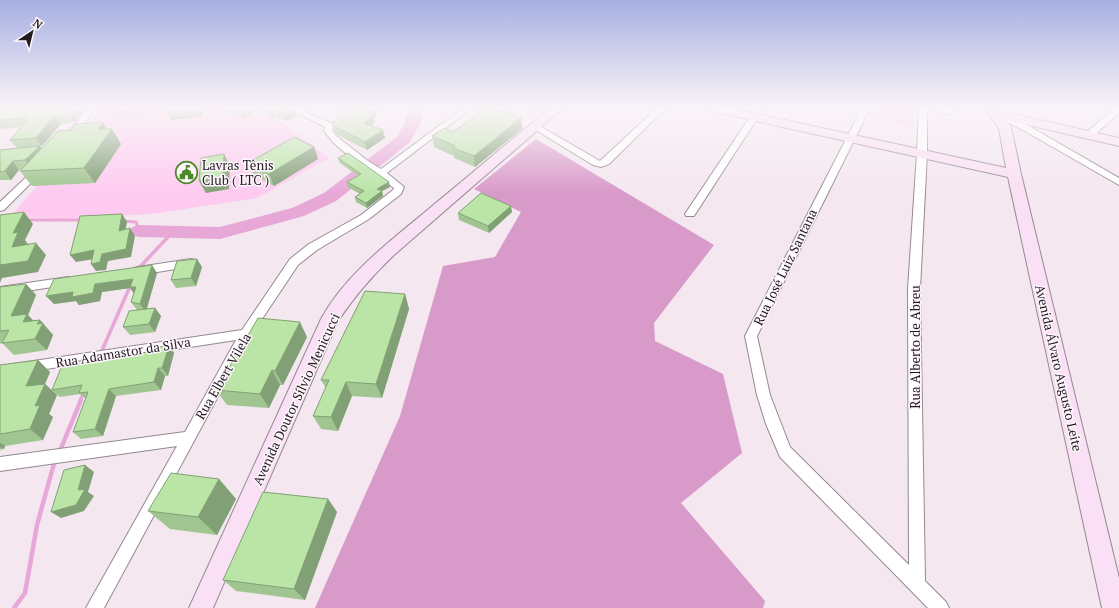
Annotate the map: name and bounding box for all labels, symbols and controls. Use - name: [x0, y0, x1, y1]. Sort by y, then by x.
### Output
- north arrow: [12, 12, 52, 52]
- text: N: [30, 16, 46, 32]
- place label: Lavras Tênis Club ( LTC ): [202, 156, 274, 189]
- public building icon: Lavras Tênis Club ( LTC ): [173, 159, 199, 185]
- street label: Rua José Luiz Santana: [749, 205, 821, 328]
- street label: Avenida Álvaro Augusto Leite: [1031, 283, 1087, 453]
- street label: Rua Alberto de Abreu: [906, 285, 924, 409]
- street label: Avenida Doutor Sílvio Menicucci: [248, 310, 344, 488]
- street label: Rua Elbert Vilela: [191, 329, 255, 422]
- street label: Rua Adamastor da Silva: [54, 332, 192, 372]

